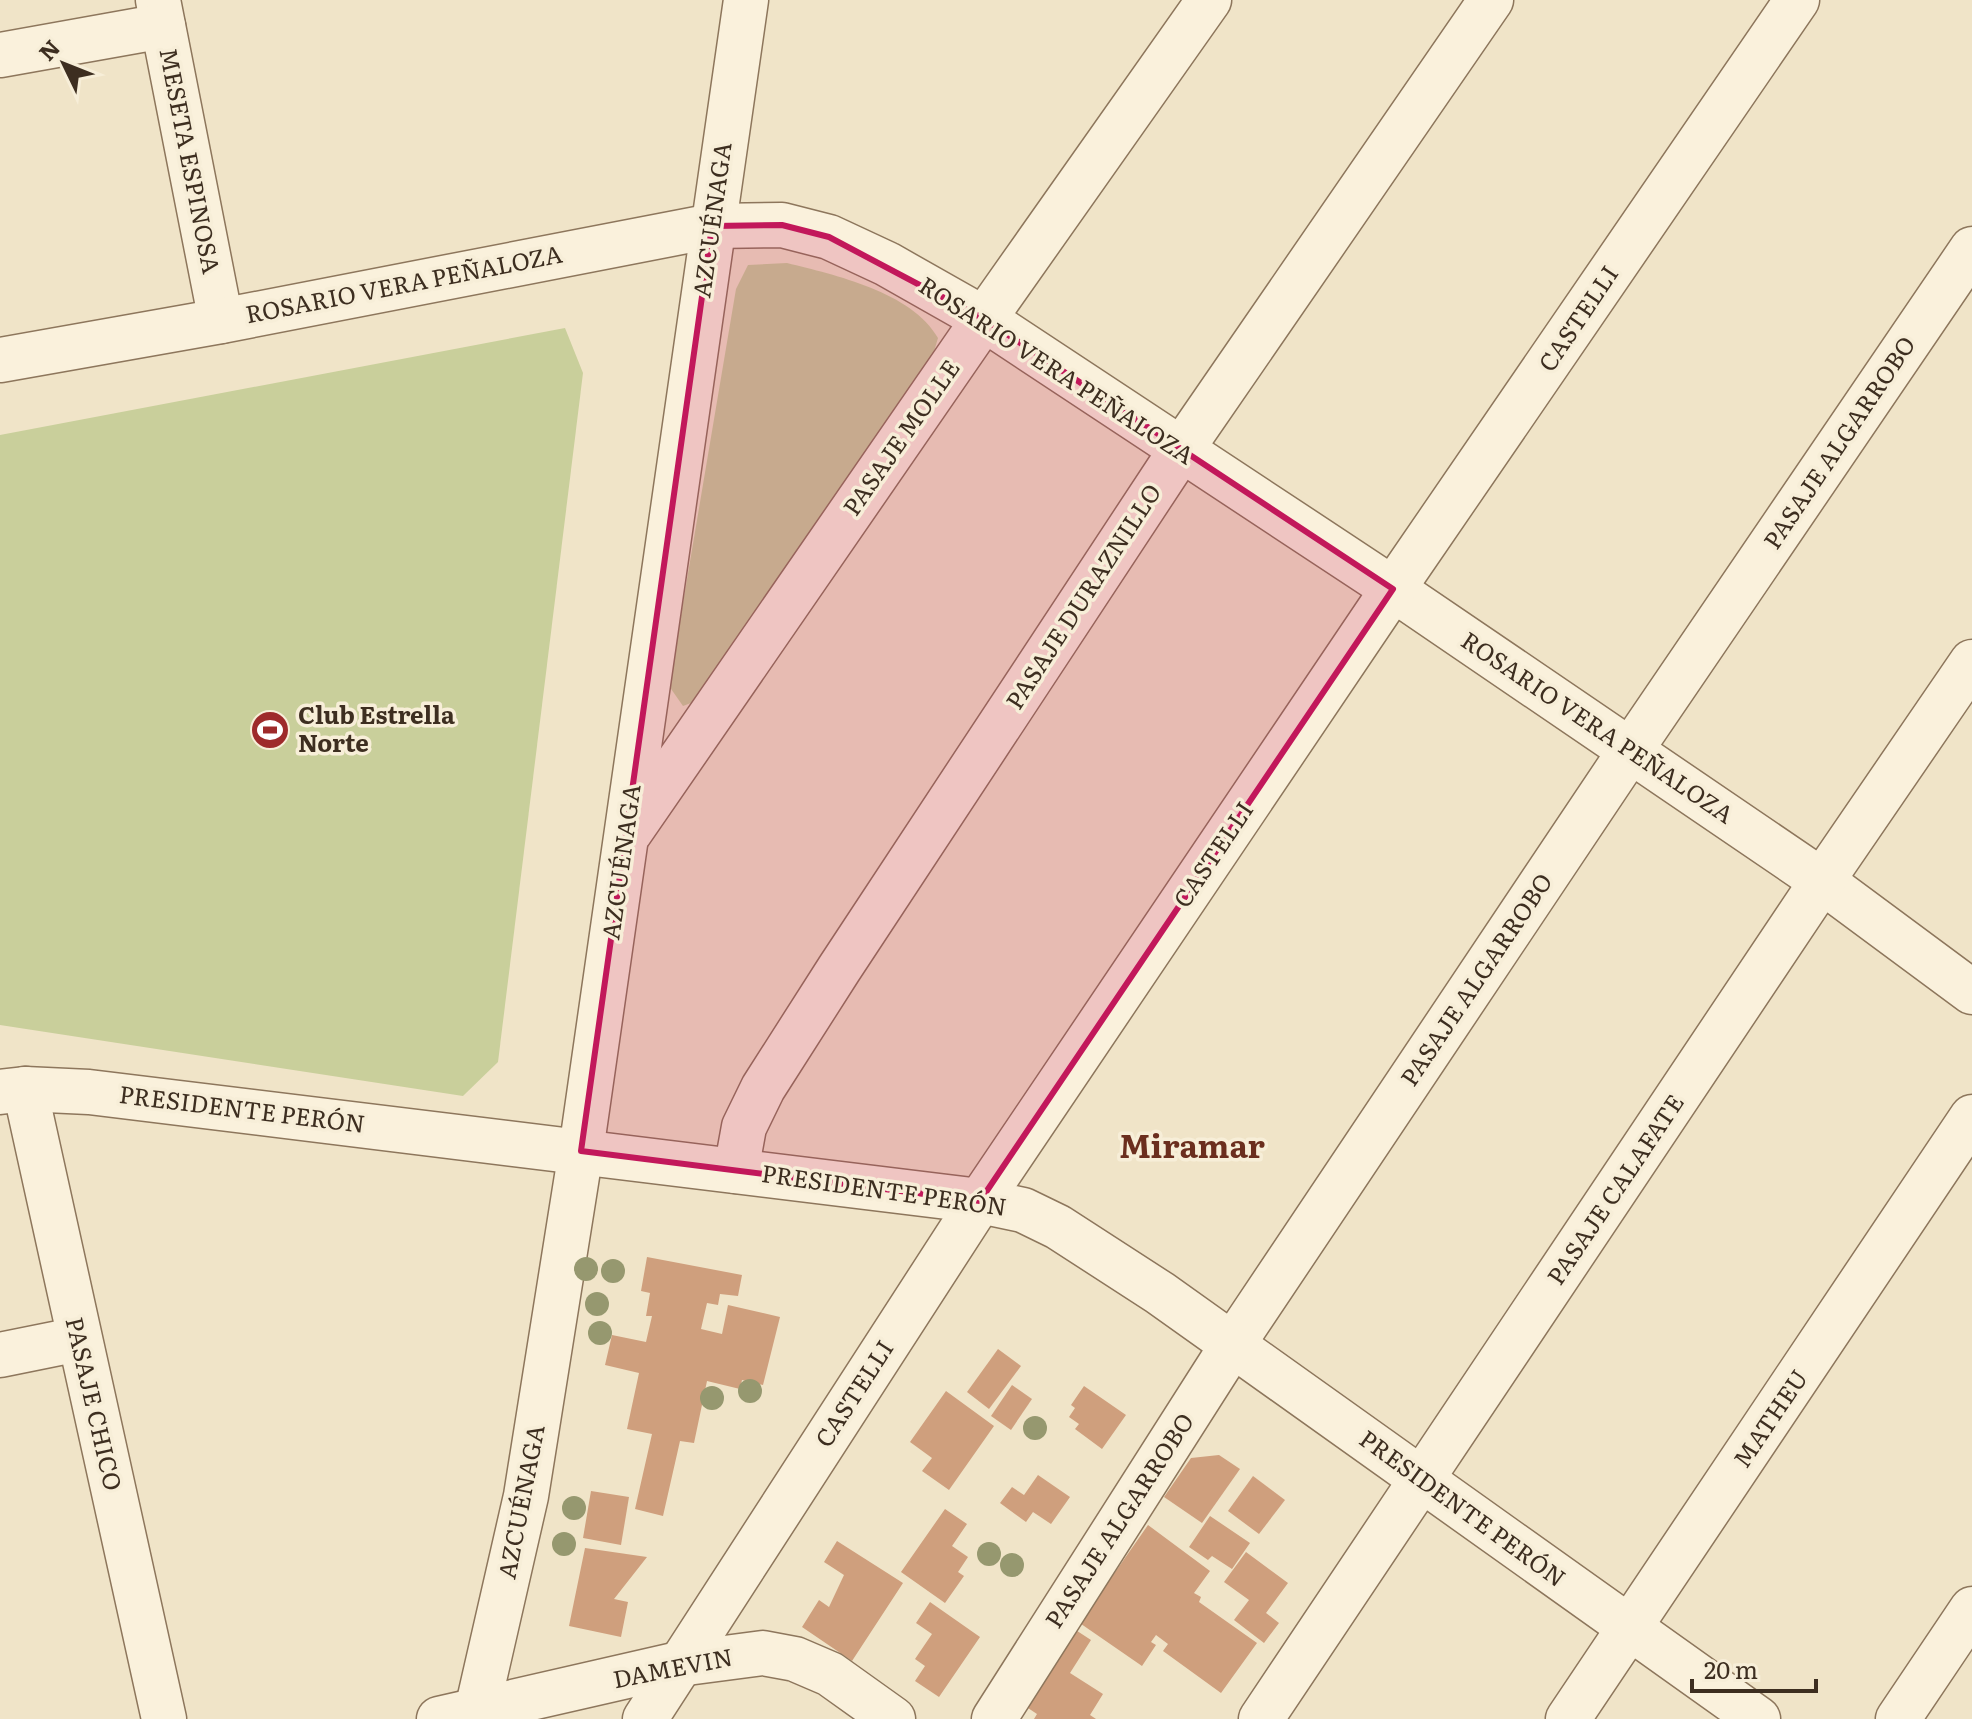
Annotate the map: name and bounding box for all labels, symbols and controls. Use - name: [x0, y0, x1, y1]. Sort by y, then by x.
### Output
- north arrow: [24, 24, 104, 104]
- text: N: [30, 31, 67, 67]
- street label: MESETA ESPINOSA: [152, 45, 231, 277]
- street label: AZCUÉNAGA: [682, 139, 739, 300]
- street label: ROSARIO VERA PEÑALOZA: [242, 235, 565, 330]
- street label: CASTELLI: [1529, 258, 1625, 378]
- street label: ROSARIO VERA PEÑALOZA: [913, 267, 1202, 471]
- street label: PASAJE ALGARROBO: [1753, 328, 1922, 555]
- street label: PASAJE MOLLE: [833, 351, 967, 522]
- street label: PASAJE DURAZNILLO: [996, 476, 1168, 715]
- street label: ROSARIO VERA PEÑALOZA: [1455, 621, 1742, 831]
- place label: Club Estrella Norte: [298, 696, 455, 759]
- sports icon: Club Estrella Norte: [249, 709, 291, 751]
- street label: AZCUÉNAGA: [591, 781, 648, 942]
- street label: CASTELLI: [1164, 794, 1260, 914]
- street label: PASAJE ALGARROBO: [1390, 865, 1559, 1092]
- street label: PRESIDENTE PERÓN: [117, 1075, 367, 1140]
- street label: PASAJE CALAFATE: [1537, 1086, 1691, 1291]
- district label: Miramar: [1119, 1120, 1266, 1168]
- street label: PRESIDENTE PERÓN: [759, 1154, 1009, 1223]
- street label: PASAJE CHICO: [58, 1313, 132, 1494]
- street label: CASTELLI: [805, 1332, 901, 1453]
- street label: MATHEU: [1723, 1362, 1815, 1474]
- street label: PASAJE ALGARROBO: [1035, 1405, 1201, 1634]
- street label: PRESIDENTE PERÓN: [1353, 1420, 1574, 1594]
- street label: AZCUÉNAGA: [487, 1421, 552, 1582]
- street label: DAMEVIN: [610, 1638, 736, 1695]
- scale bar: [1692, 1643, 1816, 1693]
- text: 20 m: [1704, 1651, 1758, 1686]

